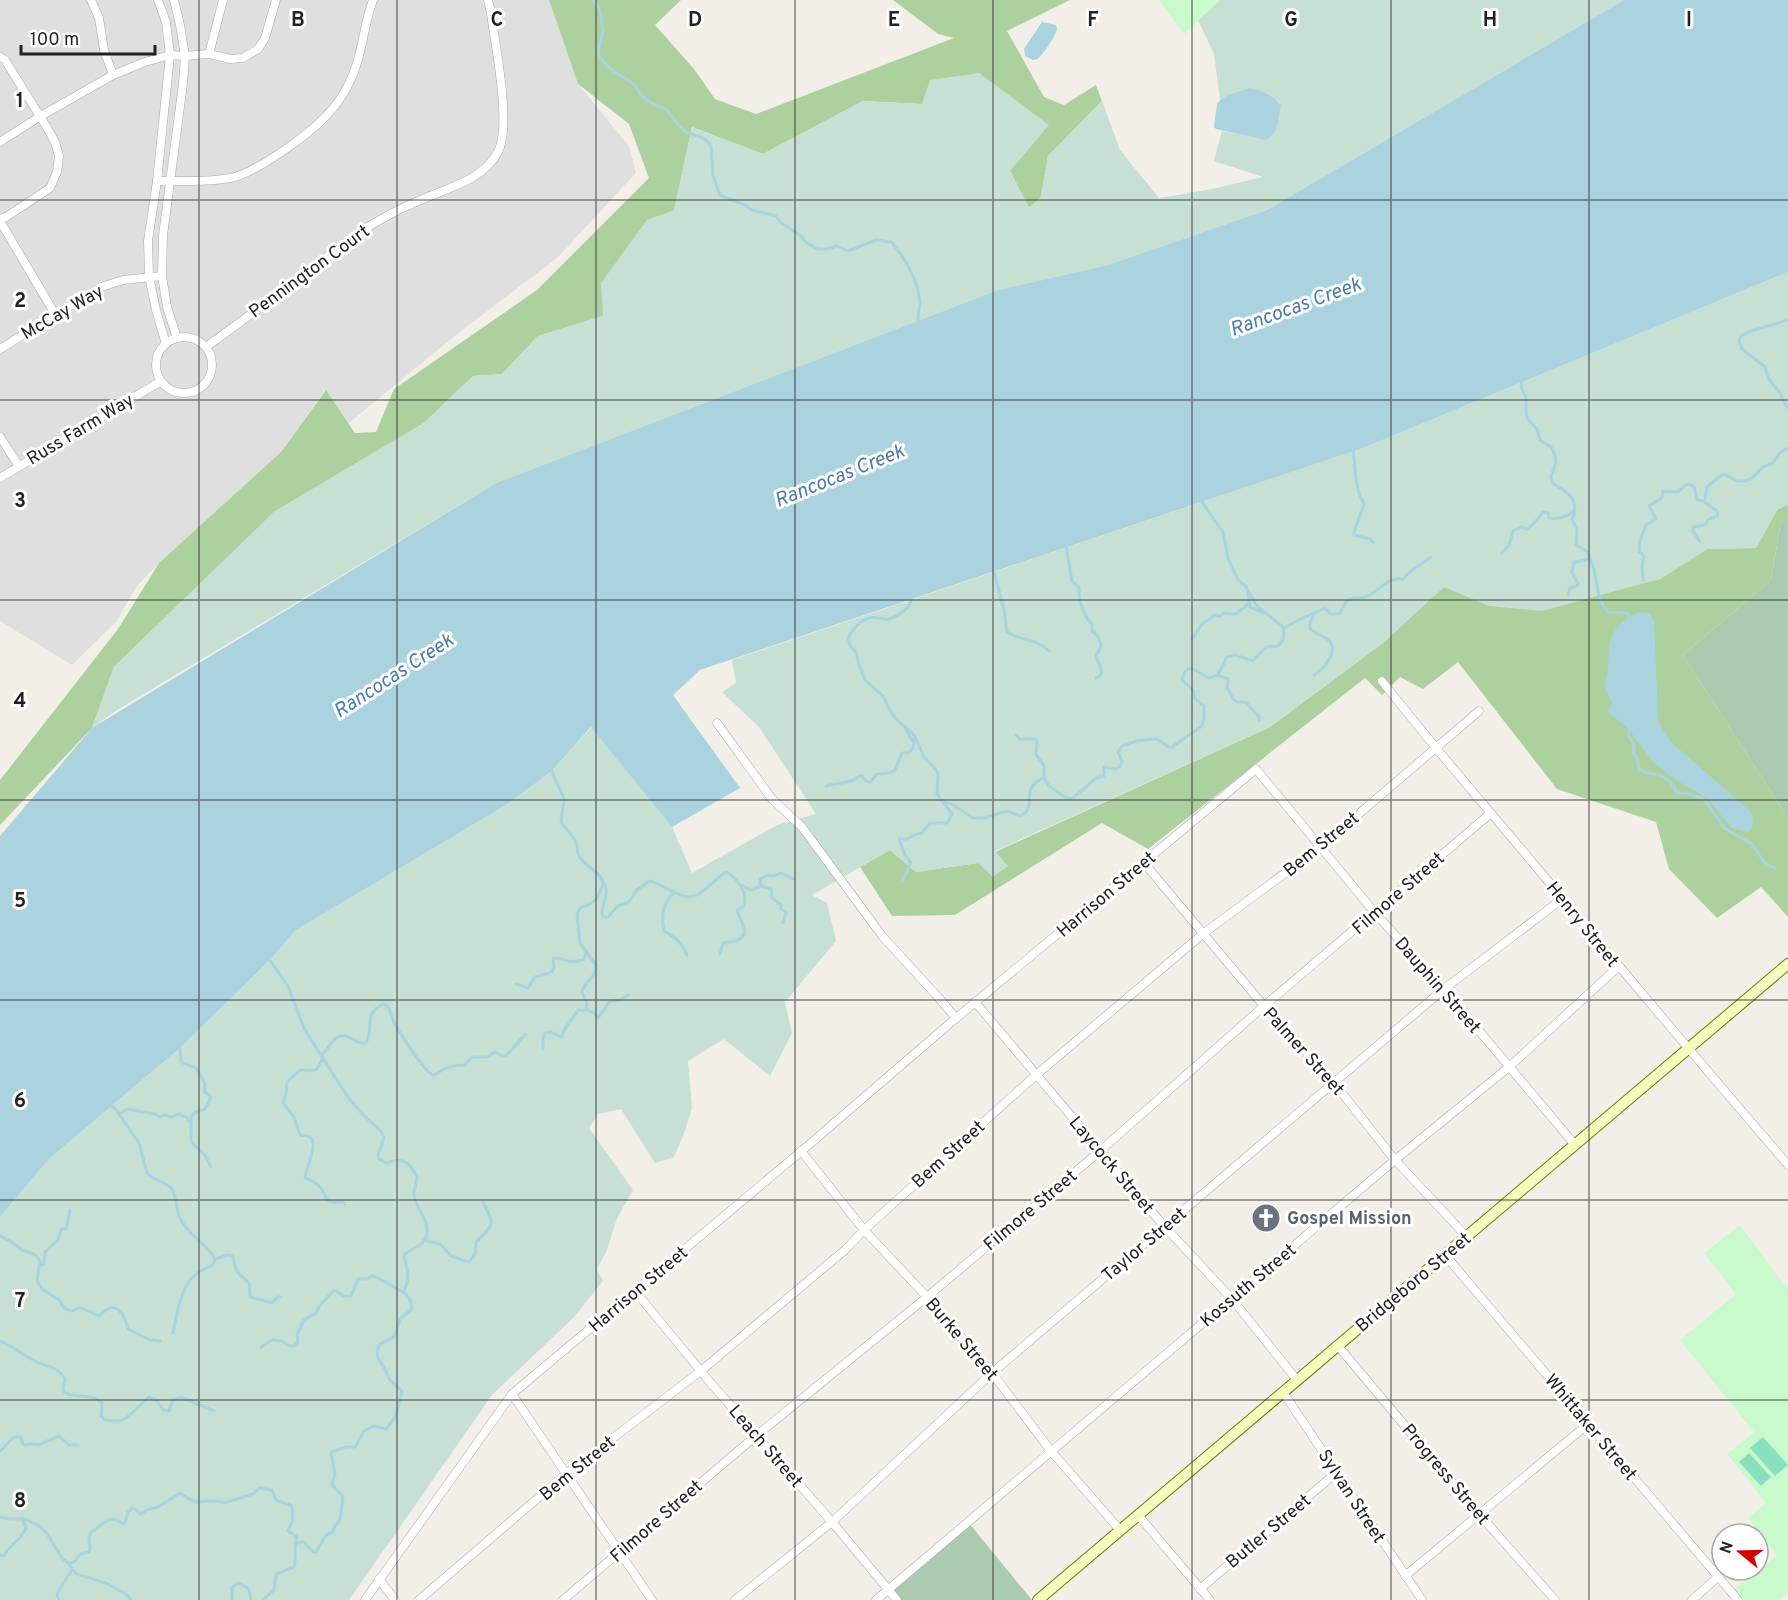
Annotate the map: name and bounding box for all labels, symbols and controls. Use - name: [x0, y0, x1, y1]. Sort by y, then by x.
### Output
- text: B: [291, 8, 305, 34]
- text: C: [491, 8, 503, 34]
- text: D: [688, 8, 702, 34]
- text: E: [888, 8, 900, 34]
- text: F: [1087, 8, 1099, 34]
- text: G: [1284, 8, 1298, 34]
- text: H: [1483, 8, 1497, 34]
- text: I: [1686, 8, 1692, 34]
- scale bar: [21, 18, 154, 56]
- text: 100 m: [30, 29, 79, 52]
- text: 1: [16, 89, 24, 115]
- street label: Pennington Court: [245, 221, 375, 324]
- water label: Rancocas Creek: [1227, 272, 1366, 344]
- street label: McCay Way: [17, 281, 108, 346]
- text: 2: [14, 289, 26, 315]
- street label: Russ Farm Way: [23, 389, 139, 471]
- water label: Rancocas Creek: [771, 439, 909, 515]
- text: 3: [14, 489, 26, 515]
- water label: Rancocas Creek: [329, 628, 460, 725]
- text: 4: [14, 689, 26, 715]
- street label: Bem Street: [1279, 808, 1364, 883]
- street label: Harrison Street: [1053, 847, 1161, 943]
- street label: Filmore Street: [1348, 848, 1450, 941]
- street label: Henry Street: [1540, 878, 1623, 972]
- text: 5: [14, 889, 26, 915]
- street label: Dauphin Street: [1389, 933, 1485, 1039]
- street label: Palmer Street: [1257, 1003, 1349, 1101]
- text: 6: [14, 1089, 26, 1115]
- street label: Laycock Street: [1063, 1112, 1158, 1220]
- street label: Bem Street: [908, 1116, 990, 1194]
- street label: Filmore Street: [980, 1165, 1082, 1257]
- church icon: Gospel Mission: [1250, 1202, 1282, 1234]
- street label: Taylor Street: [1098, 1203, 1192, 1287]
- place label: Gospel Mission: [1287, 1208, 1412, 1231]
- street label: Bridgeboro Street: [1351, 1228, 1476, 1338]
- street label: Kossuth Street: [1196, 1239, 1302, 1333]
- street label: Harrison Street: [585, 1242, 693, 1338]
- text: 7: [15, 1289, 25, 1315]
- street label: Burke Street: [919, 1294, 1002, 1386]
- street label: Whittaker Street: [1539, 1370, 1641, 1486]
- street label: Leach Street: [723, 1401, 807, 1493]
- street label: Progress Street: [1396, 1420, 1494, 1530]
- street label: Bem Street: [535, 1432, 620, 1507]
- street label: Sylvan Street: [1312, 1446, 1390, 1548]
- street label: Filmore Street: [606, 1476, 708, 1569]
- text: 8: [14, 1489, 26, 1515]
- street label: Butler Street: [1222, 1490, 1316, 1574]
- north arrow: [1710, 1522, 1770, 1582]
- text: N: [1716, 1539, 1739, 1556]

